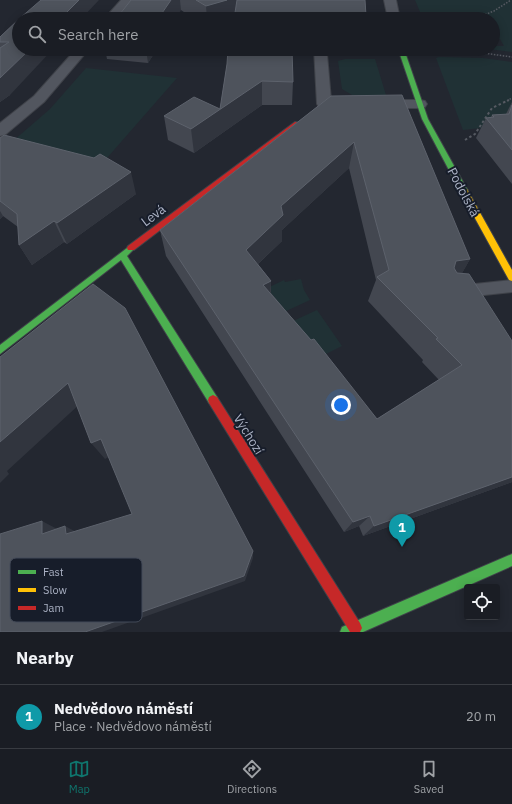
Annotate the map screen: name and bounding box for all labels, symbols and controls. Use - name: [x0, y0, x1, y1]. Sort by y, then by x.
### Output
- search box: [12, 12, 500, 56]
- icon: search: [26, 23, 48, 45]
- text: Search here: [58, 25, 138, 44]
- street label: Podolská: [444, 165, 484, 220]
- street label: Levá: [138, 201, 169, 230]
- your location: [331, 395, 351, 415]
- street label: Výchozí: [230, 411, 268, 458]
- pin: 1: [389, 514, 415, 547]
- legend: [10, 558, 142, 622]
- text: Fast: [43, 565, 64, 579]
- text: Slow: [43, 583, 67, 597]
- map controls: [464, 584, 500, 620]
- button: locate: [464, 584, 500, 620]
- text: Jam: [43, 601, 64, 615]
- text: Nearby: [16, 647, 74, 669]
- text: Nedvědovo náměstí: [54, 699, 193, 718]
- text: 1: [25, 708, 33, 725]
- text: 20 m: [466, 708, 496, 725]
- text: Place · Nedvědovo náměstí: [54, 718, 212, 735]
- tab: Map: [68, 758, 90, 796]
- tab: Directions: [227, 758, 277, 796]
- tab: Saved: [414, 758, 444, 796]

